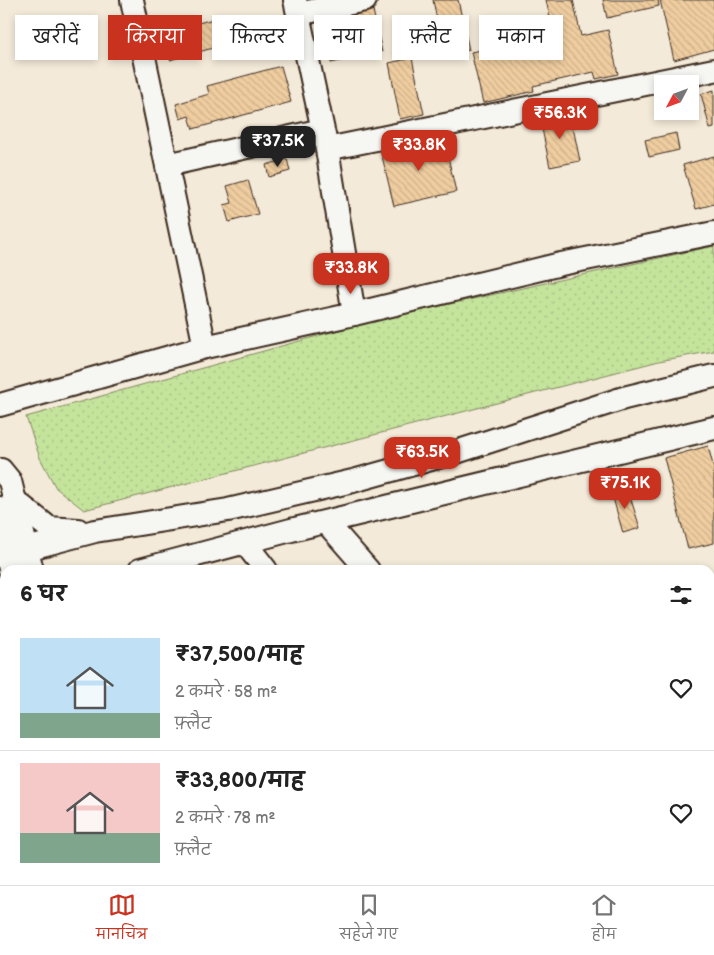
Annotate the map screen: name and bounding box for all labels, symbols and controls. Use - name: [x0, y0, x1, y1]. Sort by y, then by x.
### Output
- chip: खरीदें: [15, 15, 98, 60]
- chip: किराया: [108, 15, 202, 60]
- chip: फ़िल्टर: [212, 15, 304, 60]
- chip: नया: [314, 15, 382, 60]
- chip: फ़्लैट: [392, 15, 469, 60]
- chip: मकान: [479, 15, 563, 60]
- north arrow: [654, 75, 699, 120]
- map controls: [654, 75, 699, 120]
- pin: ₹56.3K: [519, 98, 601, 140]
- text: ₹56.3K: [533, 104, 587, 123]
- pin: ₹37.5K: [237, 126, 319, 168]
- pin: ₹33.8K: [378, 130, 460, 172]
- text: ₹37.5K: [252, 132, 304, 151]
- text: ₹33.8K: [392, 136, 446, 155]
- pin: ₹33.8K: [310, 252, 392, 295]
- text: ₹33.8K: [324, 259, 378, 278]
- pin: ₹63.5K: [381, 436, 463, 479]
- text: ₹63.5K: [395, 443, 449, 462]
- pin: ₹75.1K: [584, 468, 666, 510]
- text: ₹75.1K: [600, 474, 650, 493]
- icon: filters: [667, 581, 695, 609]
- text: 6 घर: [20, 582, 66, 607]
- text: ₹37,500/माह: [175, 642, 303, 667]
- icon: home: [60, 658, 120, 718]
- icon: heart: [667, 674, 695, 702]
- text: 2 कमरे · 58 m²: [175, 683, 277, 702]
- text: फ़्लैट: [175, 715, 211, 734]
- text: ₹33,800/माह: [175, 768, 304, 793]
- icon: home: [60, 783, 120, 843]
- icon: heart: [667, 799, 695, 827]
- text: 2 कमरे · 78 m²: [175, 809, 275, 828]
- text: फ़्लैट: [175, 841, 211, 860]
- tab: मानचित्र: [96, 891, 147, 950]
- tab: सहेजे गए: [340, 891, 398, 950]
- tab: होम: [590, 891, 618, 950]

